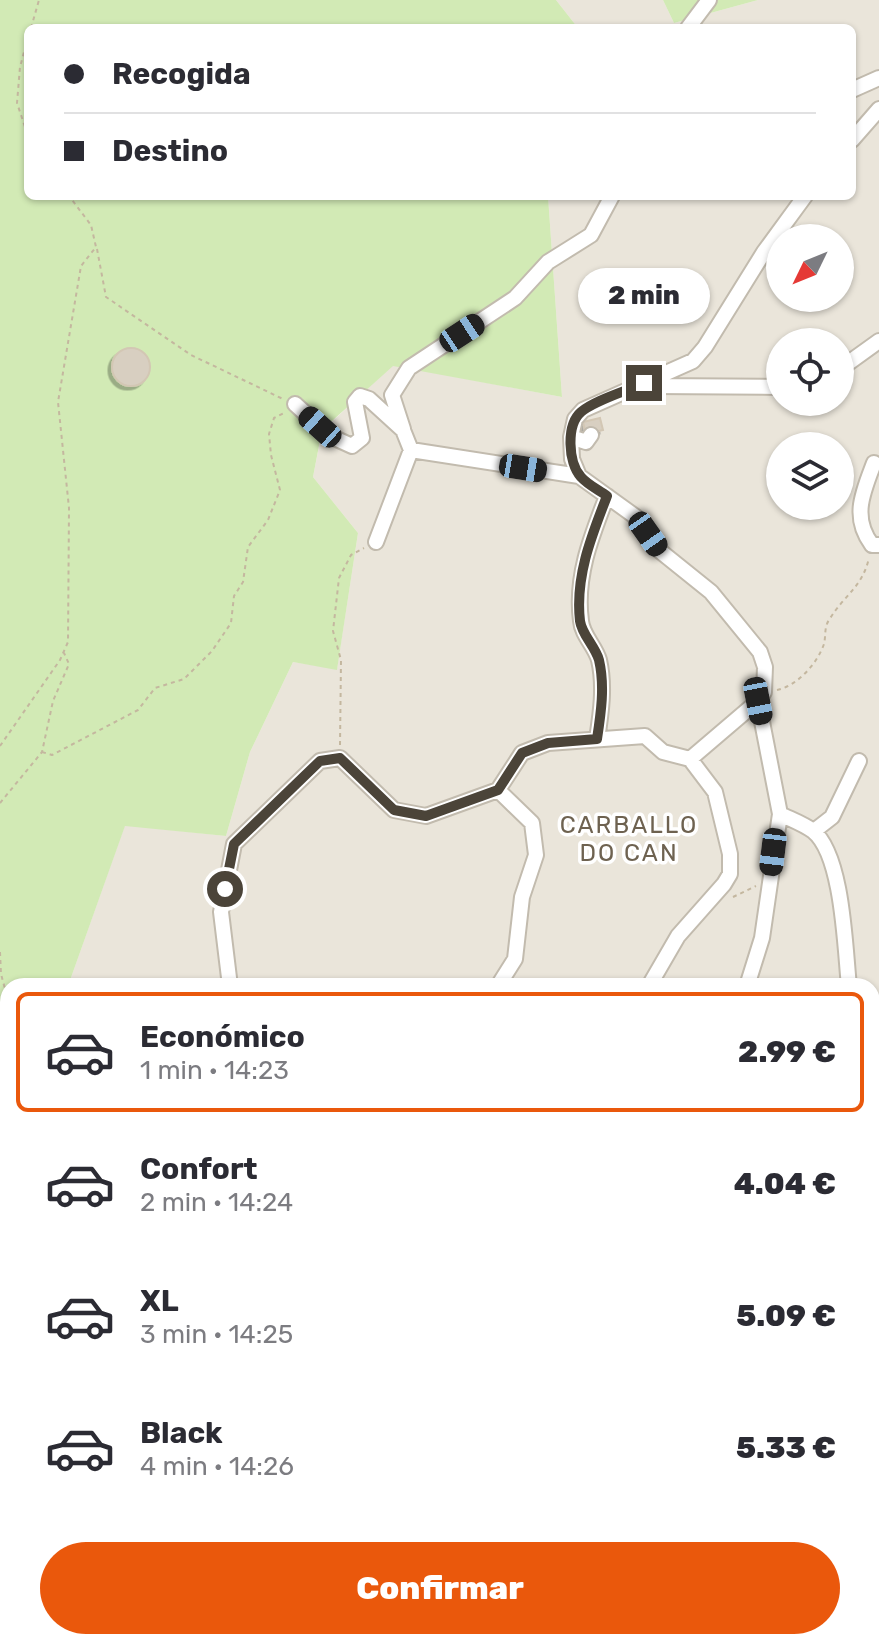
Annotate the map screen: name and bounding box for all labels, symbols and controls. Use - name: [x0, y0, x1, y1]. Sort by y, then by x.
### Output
- text: Recogida: [112, 56, 251, 92]
- text: Destino: [112, 133, 228, 169]
- north arrow: [766, 224, 854, 312]
- map controls: [766, 224, 854, 520]
- callout: 2 min: [578, 267, 710, 323]
- text: 2 min: [608, 280, 680, 311]
- car: [435, 310, 489, 356]
- button: locate: [766, 328, 854, 416]
- route end: [626, 365, 662, 401]
- car: [294, 402, 346, 452]
- button: layers: [766, 432, 854, 520]
- car: [497, 452, 549, 484]
- car: [624, 507, 672, 561]
- car: [742, 675, 774, 727]
- district label: CARBALLO DO CAN: [560, 811, 698, 867]
- car: [758, 827, 788, 877]
- route start: [207, 871, 243, 907]
- icon: car: [44, 1016, 116, 1088]
- text: Económico: [140, 1019, 305, 1055]
- text: 2.99 €: [738, 1034, 836, 1070]
- text: 1 min · 14:23: [140, 1055, 289, 1086]
- icon: car: [44, 1148, 116, 1220]
- text: Confort: [140, 1151, 258, 1187]
- text: 4.04 €: [734, 1166, 836, 1202]
- text: 2 min · 14:24: [140, 1187, 293, 1218]
- icon: car: [44, 1280, 116, 1352]
- text: XL: [140, 1283, 179, 1319]
- text: 5.09 €: [736, 1298, 836, 1334]
- text: 3 min · 14:25: [140, 1319, 293, 1350]
- icon: car: [44, 1412, 116, 1484]
- text: Black: [140, 1415, 223, 1451]
- text: 5.33 €: [736, 1430, 836, 1466]
- text: 4 min · 14:26: [140, 1451, 294, 1482]
- button: Confirmar: [40, 1542, 840, 1634]

